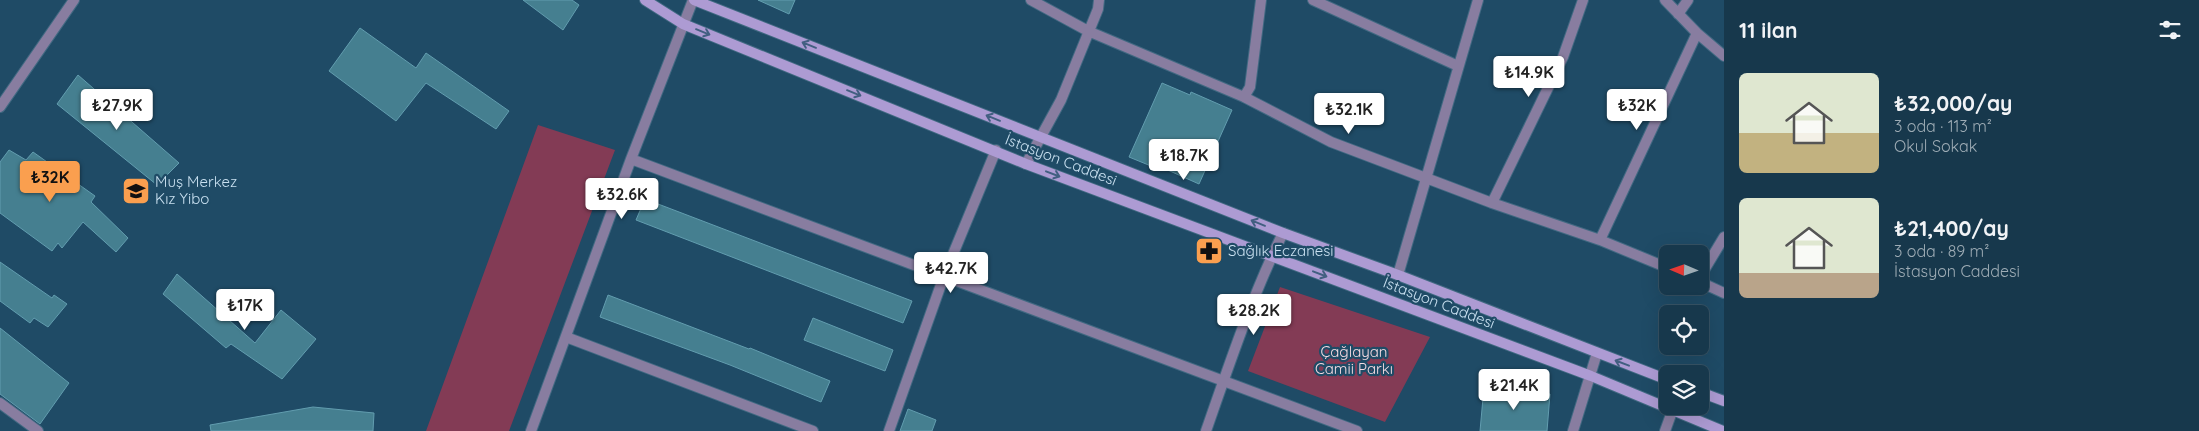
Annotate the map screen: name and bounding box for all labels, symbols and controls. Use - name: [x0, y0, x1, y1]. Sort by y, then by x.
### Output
- icon: filters: [2156, 16, 2184, 44]
- text: 11 ilan: [1739, 17, 1798, 43]
- one-way arrow: [695, 28, 710, 38]
- one-way arrow: [802, 40, 817, 50]
- pin: ₺14.9K: [1488, 56, 1570, 98]
- text: ₺14.9K: [1504, 62, 1554, 82]
- pin: ₺27.9K: [76, 88, 158, 131]
- pin: ₺32K: [1607, 88, 1667, 131]
- one-way arrow: [846, 89, 861, 98]
- text: ₺32,000/ay: [1894, 90, 2012, 116]
- pin: ₺32.1K: [1308, 92, 1390, 135]
- icon: home: [1779, 93, 1839, 153]
- text: ₺27.9K: [92, 95, 142, 115]
- text: ₺32K: [1618, 95, 1656, 115]
- text: ₺32.1K: [1325, 99, 1373, 119]
- one-way arrow: [986, 113, 1001, 122]
- text: 3 oda · 113 m²: [1894, 116, 1992, 136]
- street label: İstasyon Caddesi: [1003, 130, 1120, 190]
- text: Okul Sokak: [1894, 136, 1977, 156]
- pin: ₺18.7K: [1143, 138, 1225, 181]
- text: ₺18.7K: [1160, 145, 1208, 165]
- pin: ₺32K: [20, 160, 80, 203]
- text: ₺32K: [31, 167, 69, 187]
- one-way arrow: [1045, 170, 1060, 179]
- place label: Muş Merkez Kız Yibo: [155, 172, 237, 208]
- school or university icon: Muş Merkez Kız Yibo: [121, 176, 151, 206]
- pin: ₺32.6K: [581, 178, 663, 220]
- text: ₺32.6K: [596, 184, 648, 204]
- text: ₺21,400/ay: [1894, 215, 2009, 241]
- one-way arrow: [1251, 218, 1266, 227]
- icon: home: [1779, 218, 1839, 278]
- pharmacy icon: Sağlık Eczanesi: [1194, 236, 1224, 266]
- place label: Sağlık Eczanesi: [1228, 241, 1334, 260]
- text: 3 oda · 89 m²: [1894, 241, 1989, 261]
- north arrow: [1659, 245, 1709, 295]
- map controls: [1659, 245, 1709, 415]
- pin: ₺42.7K: [910, 252, 992, 294]
- text: ₺42.7K: [925, 258, 977, 278]
- text: İstasyon Caddesi: [1894, 261, 2020, 281]
- one-way arrow: [1312, 270, 1327, 279]
- street label: İstasyon Caddesi: [1381, 273, 1498, 333]
- pin: ₺17K: [215, 288, 275, 331]
- pin: ₺28.2K: [1213, 294, 1295, 336]
- text: ₺17K: [227, 295, 263, 315]
- text: ₺28.2K: [1228, 300, 1280, 320]
- button: locate: [1659, 305, 1709, 355]
- park label: Çağlayan Camii Parkı: [1315, 342, 1393, 378]
- one-way arrow: [1615, 358, 1630, 367]
- button: layers: [1659, 365, 1709, 415]
- pin: ₺21.4K: [1473, 368, 1555, 411]
- text: ₺21.4K: [1490, 375, 1538, 395]

